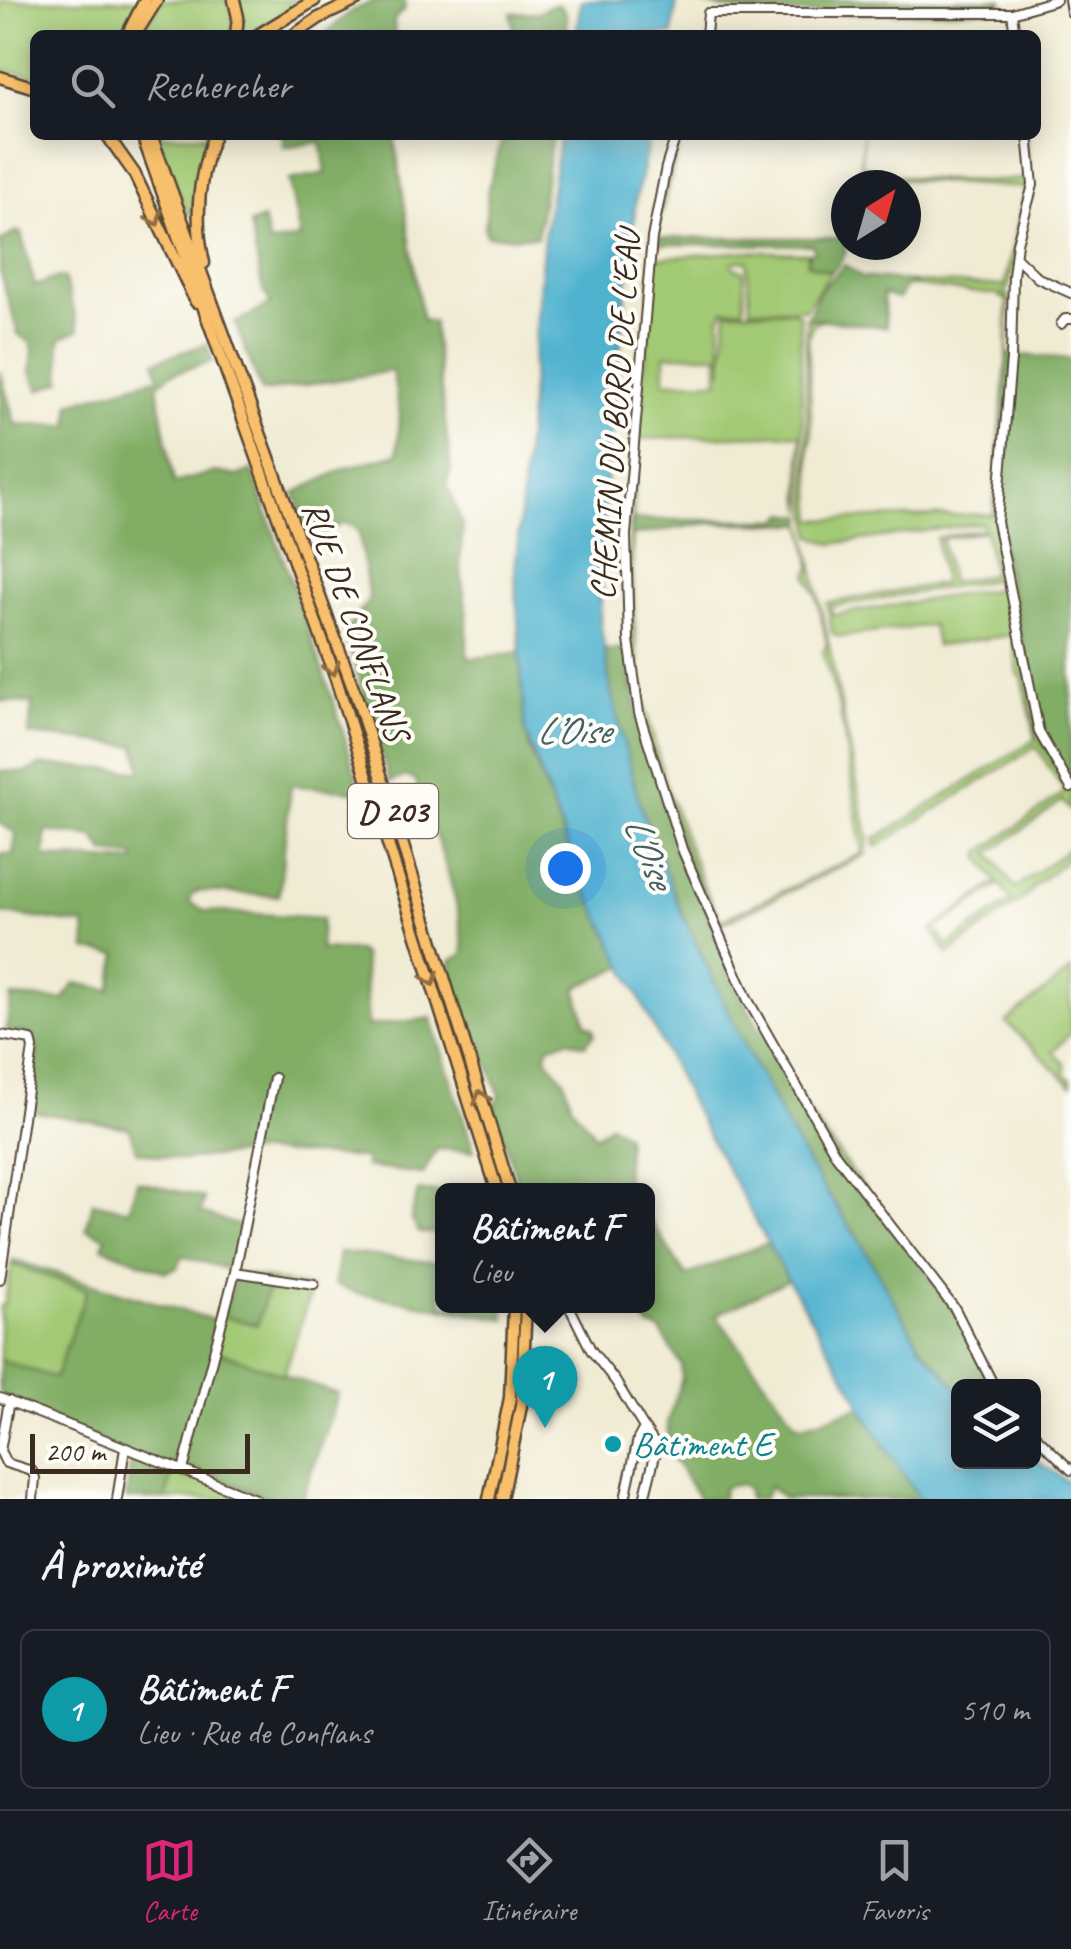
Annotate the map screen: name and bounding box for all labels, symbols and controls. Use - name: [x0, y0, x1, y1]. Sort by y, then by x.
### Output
- search box: [30, 30, 1041, 140]
- icon: search: [65, 58, 120, 113]
- text: Rechercher: [145, 62, 291, 109]
- north arrow: [831, 170, 921, 260]
- one-way arrow: [143, 209, 163, 227]
- street label: CHEMIN DU BORD DE L'EAU: [580, 224, 651, 601]
- street label: RUE DE CONFLANS: [292, 495, 422, 751]
- one-way arrow: [321, 660, 341, 677]
- water label: L’Oise: [537, 707, 615, 754]
- road number: D 203: [348, 784, 438, 838]
- water label: L'Oise: [614, 810, 687, 900]
- your location: [540, 843, 591, 894]
- one-way arrow: [419, 970, 440, 987]
- one-way arrow: [473, 1089, 493, 1106]
- popup: [435, 1183, 655, 1313]
- text: Bâtiment F: [470, 1204, 620, 1251]
- text: Lieu: [470, 1251, 512, 1292]
- pin: 1: [512, 1346, 578, 1428]
- map controls: [951, 1379, 1041, 1469]
- button: layers: [951, 1379, 1041, 1469]
- place label: Bâtiment E: [633, 1422, 776, 1467]
- scale bar: [30, 1429, 250, 1474]
- marker: Bâtiment E: [602, 1433, 624, 1455]
- text: 200 m: [45, 1434, 105, 1469]
- text: À proximité: [40, 1538, 200, 1591]
- text: Bâtiment F: [137, 1665, 287, 1712]
- text: 1: [67, 1689, 82, 1730]
- text: 510 m: [960, 1689, 1029, 1730]
- text: Lieu · Rue de Conflans: [137, 1712, 371, 1753]
- tab: Carte: [142, 1833, 197, 1928]
- tab: Itinéraire: [482, 1833, 576, 1928]
- tab: Favoris: [861, 1833, 929, 1928]

